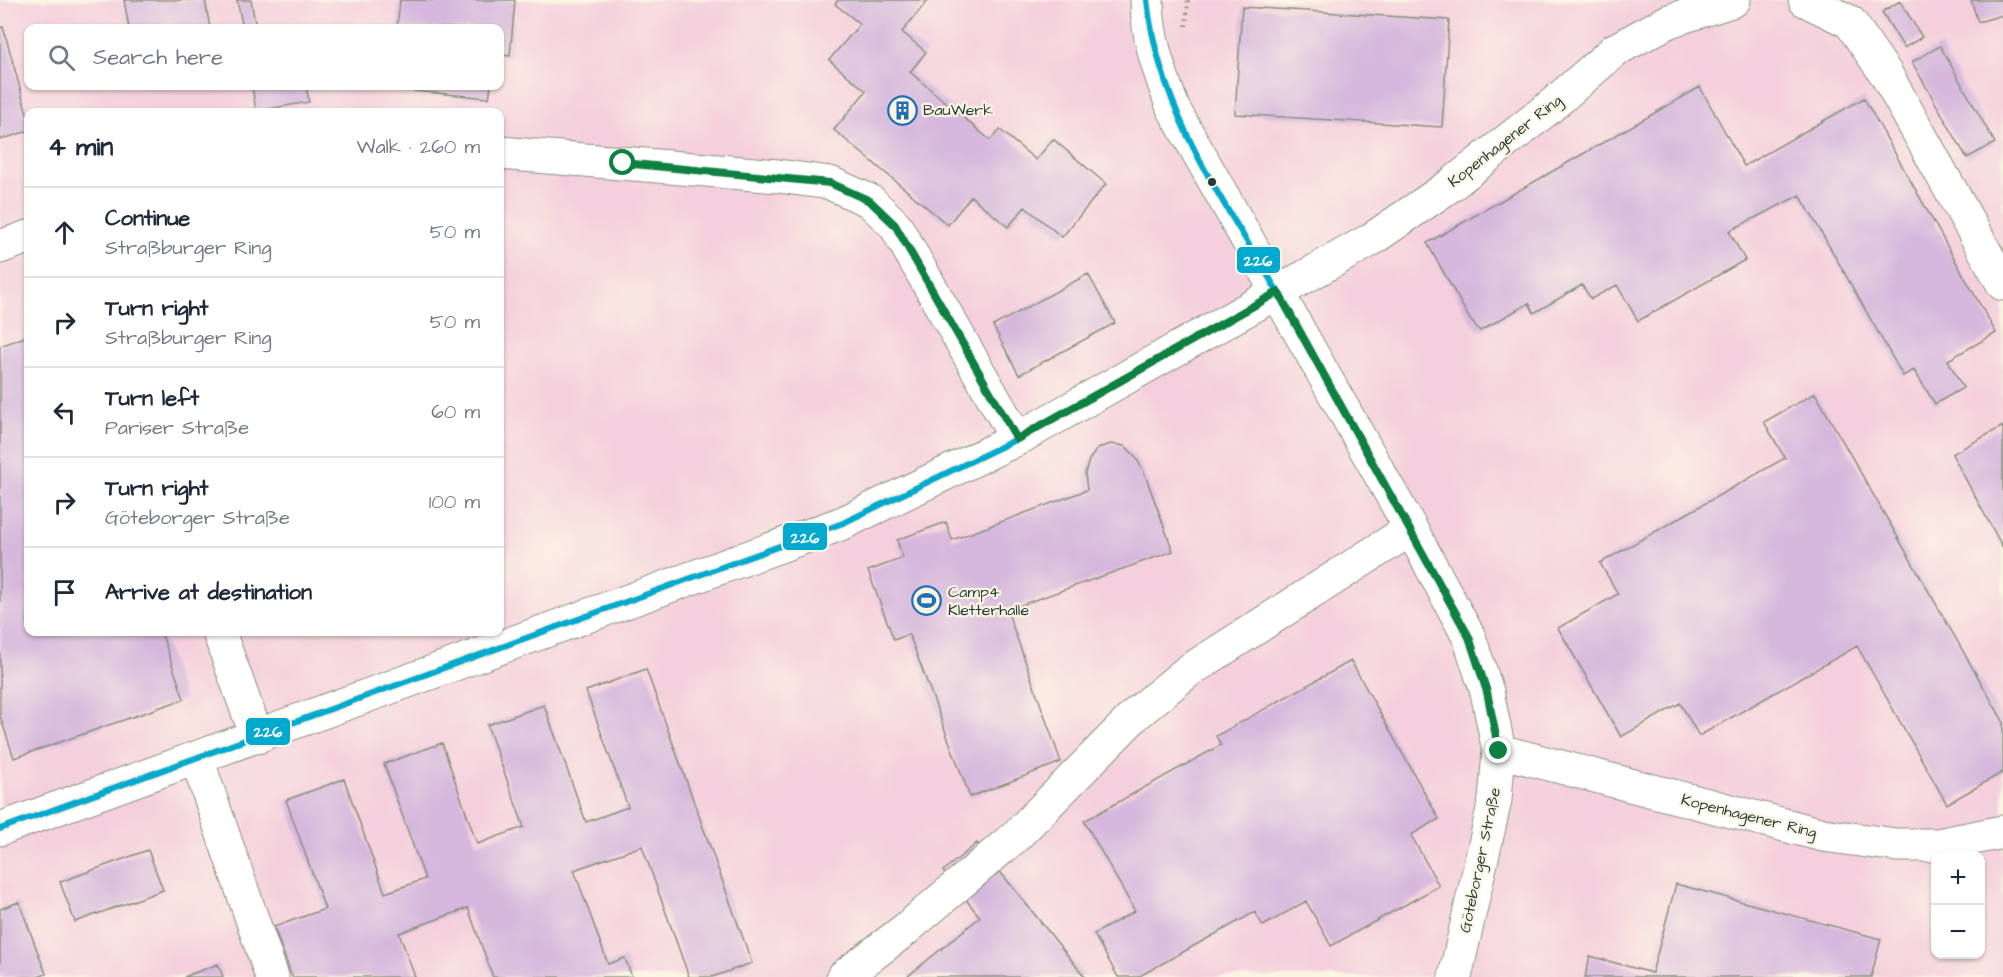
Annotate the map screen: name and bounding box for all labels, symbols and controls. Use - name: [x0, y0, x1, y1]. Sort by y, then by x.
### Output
- search box: [24, 24, 504, 90]
- icon: search: [45, 41, 78, 74]
- text: Search here: [93, 42, 223, 73]
- street label: Kopenhagener Ring: [1443, 89, 1567, 193]
- building icon: BauWerk: [886, 94, 918, 126]
- place label: BauWerk: [923, 99, 993, 121]
- text: 4 min: [48, 129, 113, 165]
- text: Walk · 260 m: [357, 133, 480, 161]
- route start: [609, 149, 635, 175]
- unlabelled marker: [1206, 176, 1218, 188]
- text: Continue: [105, 203, 190, 234]
- icon: ahead: [48, 216, 81, 249]
- text: 50 m: [430, 218, 480, 246]
- text: Straßburger Ring: [105, 234, 272, 262]
- line badge: 226: [1236, 246, 1281, 274]
- text: 226: [1243, 250, 1272, 272]
- text: Turn right: [105, 293, 208, 324]
- icon: right: [48, 306, 81, 339]
- text: 50 m: [430, 308, 480, 336]
- text: Straßburger Ring: [105, 324, 272, 352]
- text: Turn left: [105, 383, 199, 414]
- icon: left: [48, 396, 81, 429]
- text: 60 m: [431, 398, 480, 426]
- text: Pariser Straße: [105, 414, 249, 442]
- text: Turn right: [105, 473, 208, 504]
- icon: right: [48, 486, 81, 519]
- text: 100 m: [429, 488, 480, 516]
- text: Göteborger Straße: [105, 504, 290, 532]
- line badge: 226: [782, 522, 828, 551]
- text: 226: [790, 527, 819, 549]
- icon: arrive: [48, 576, 81, 609]
- text: Arrive at destination: [105, 577, 312, 608]
- place label: Camp4 Kletterhalle: [948, 581, 1029, 621]
- sports icon: Camp4 Kletterhalle: [911, 585, 943, 617]
- line badge: 226: [245, 717, 291, 746]
- text: 226: [253, 721, 282, 743]
- route end: [1485, 737, 1511, 763]
- street label: Göteborger Straße: [1454, 785, 1507, 935]
- street label: Kopenhagener Ring: [1679, 788, 1819, 844]
- map controls: [1931, 851, 1985, 959]
- button: +: [1931, 851, 1985, 905]
- button: −: [1931, 905, 1985, 959]

